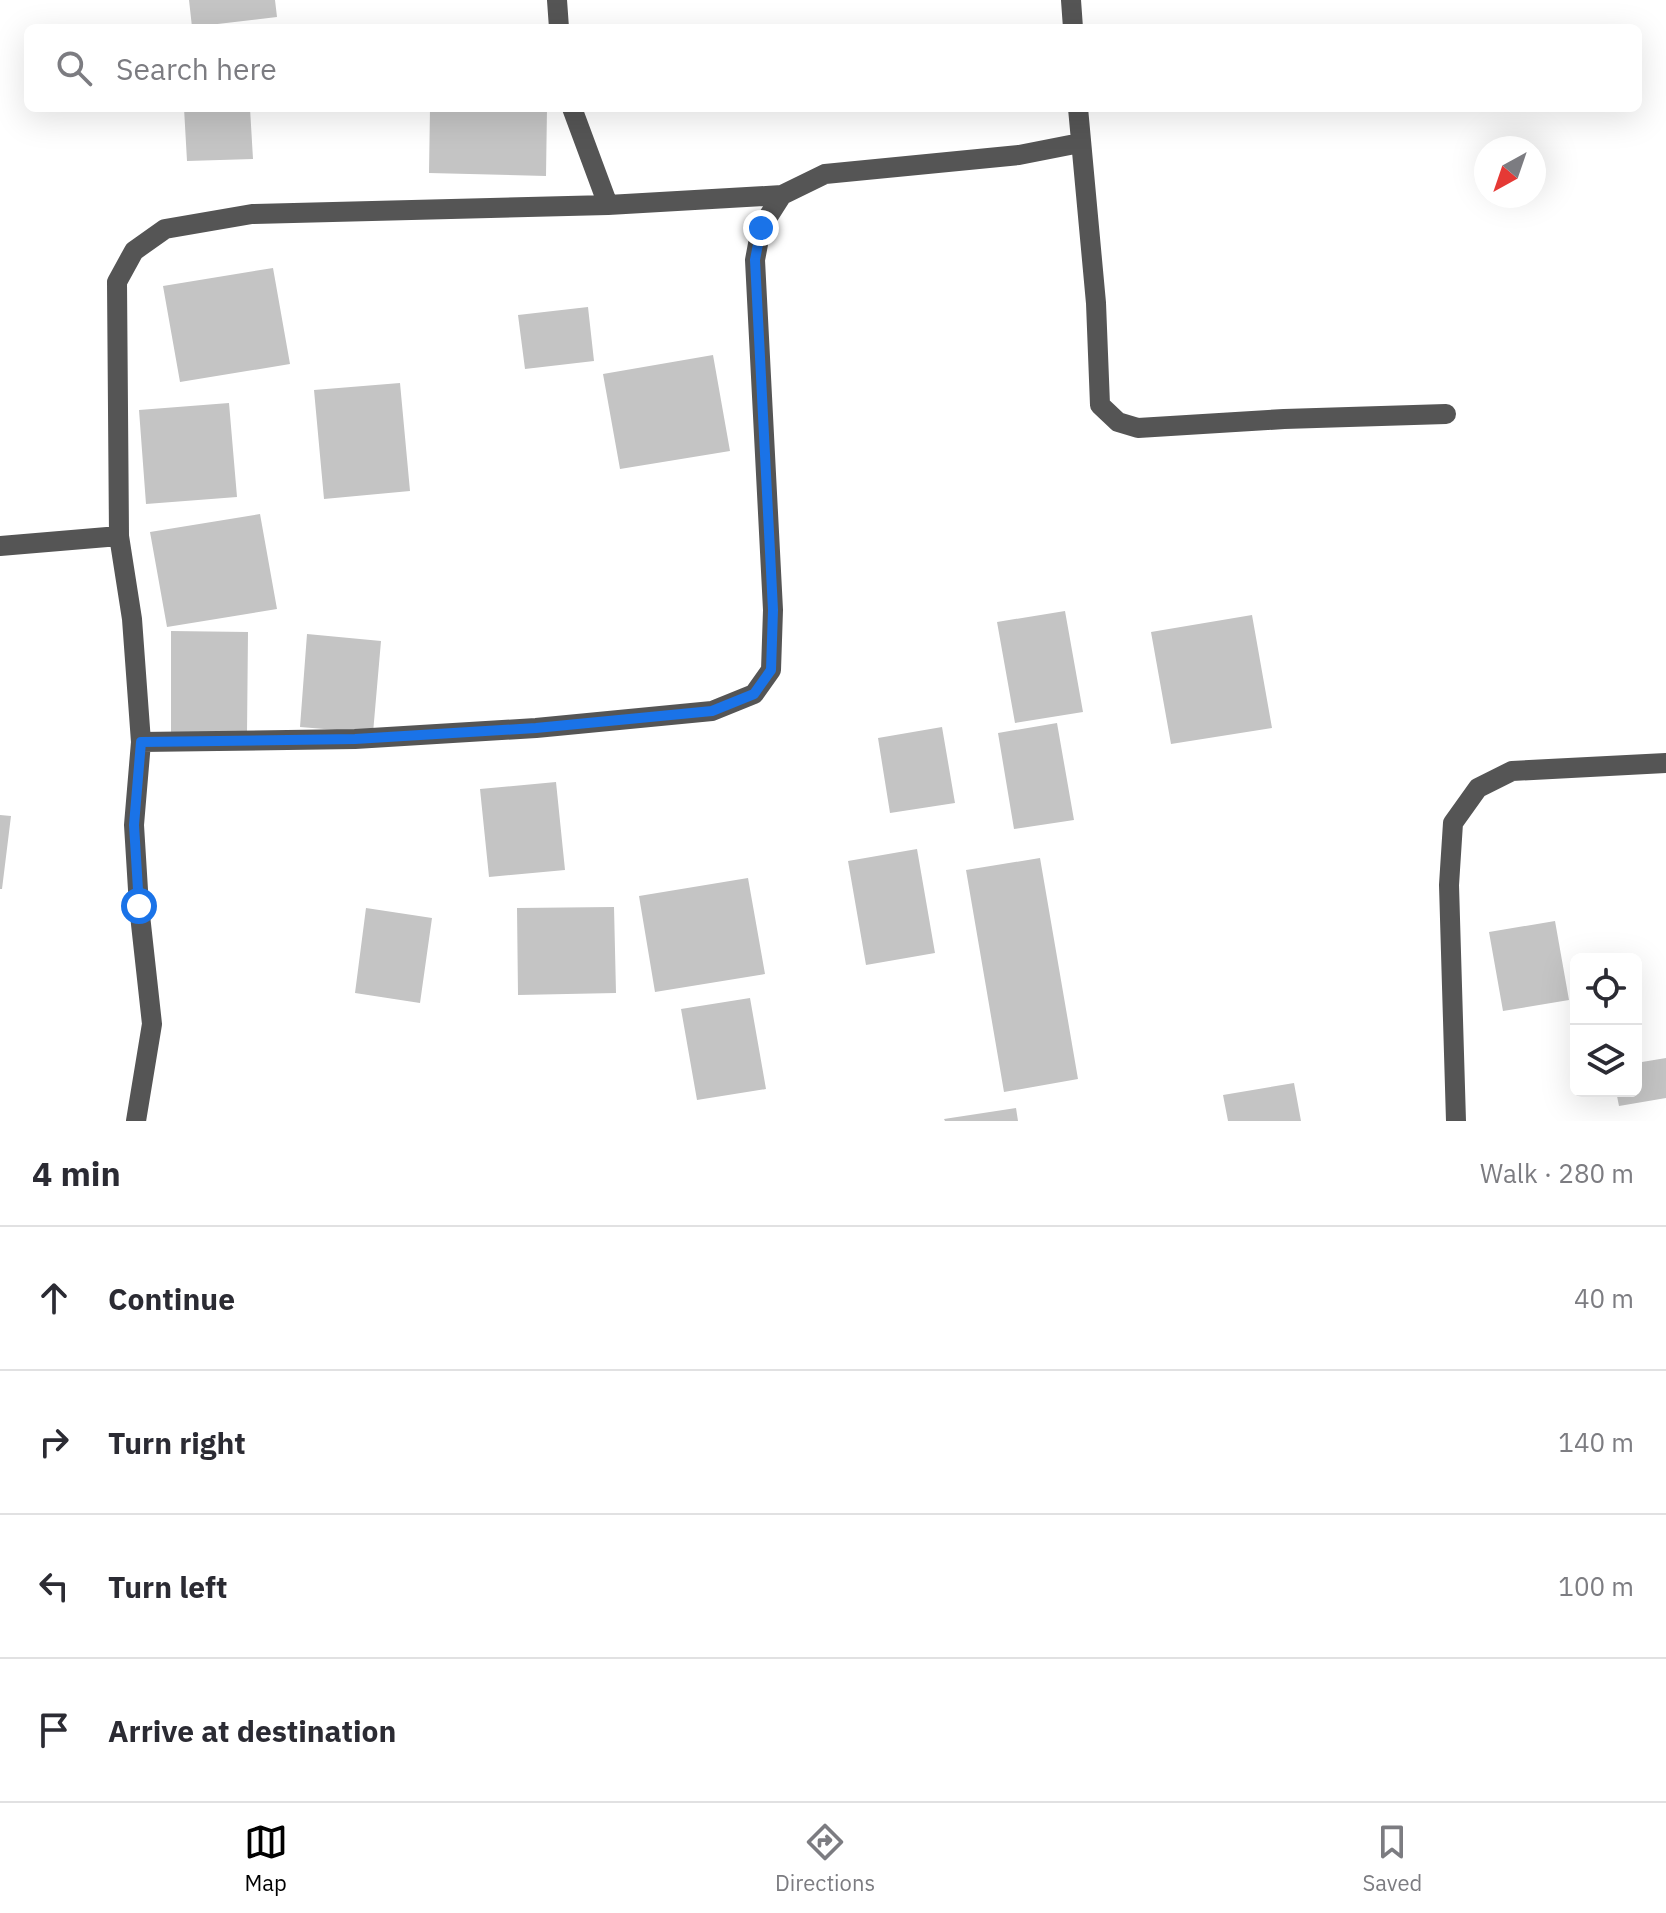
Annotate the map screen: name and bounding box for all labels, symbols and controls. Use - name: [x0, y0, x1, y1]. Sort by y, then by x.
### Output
- search box: [24, 24, 1642, 112]
- icon: search: [52, 46, 96, 90]
- text: Search here: [116, 49, 277, 88]
- north arrow: [1474, 136, 1546, 208]
- route end: [743, 210, 779, 246]
- route start: [121, 888, 157, 924]
- map controls: [1570, 953, 1642, 1097]
- button: locate: [1570, 953, 1642, 1025]
- button: layers: [1570, 1025, 1642, 1097]
- text: 4 min: [32, 1151, 121, 1195]
- text: Walk · 280 m: [1480, 1156, 1634, 1190]
- icon: ahead: [32, 1276, 76, 1320]
- text: Continue: [108, 1279, 235, 1318]
- text: 40 m: [1574, 1281, 1634, 1315]
- icon: right: [32, 1420, 76, 1464]
- text: Turn right: [108, 1423, 246, 1462]
- text: 140 m: [1558, 1425, 1634, 1459]
- icon: left: [32, 1564, 76, 1608]
- text: Turn left: [108, 1567, 227, 1606]
- text: 100 m: [1558, 1569, 1634, 1603]
- icon: arrive: [32, 1708, 76, 1752]
- text: Arrive at destination: [108, 1711, 396, 1750]
- tab: Map: [244, 1820, 288, 1897]
- tab: Directions: [775, 1820, 875, 1897]
- tab: Saved: [1362, 1820, 1422, 1897]

